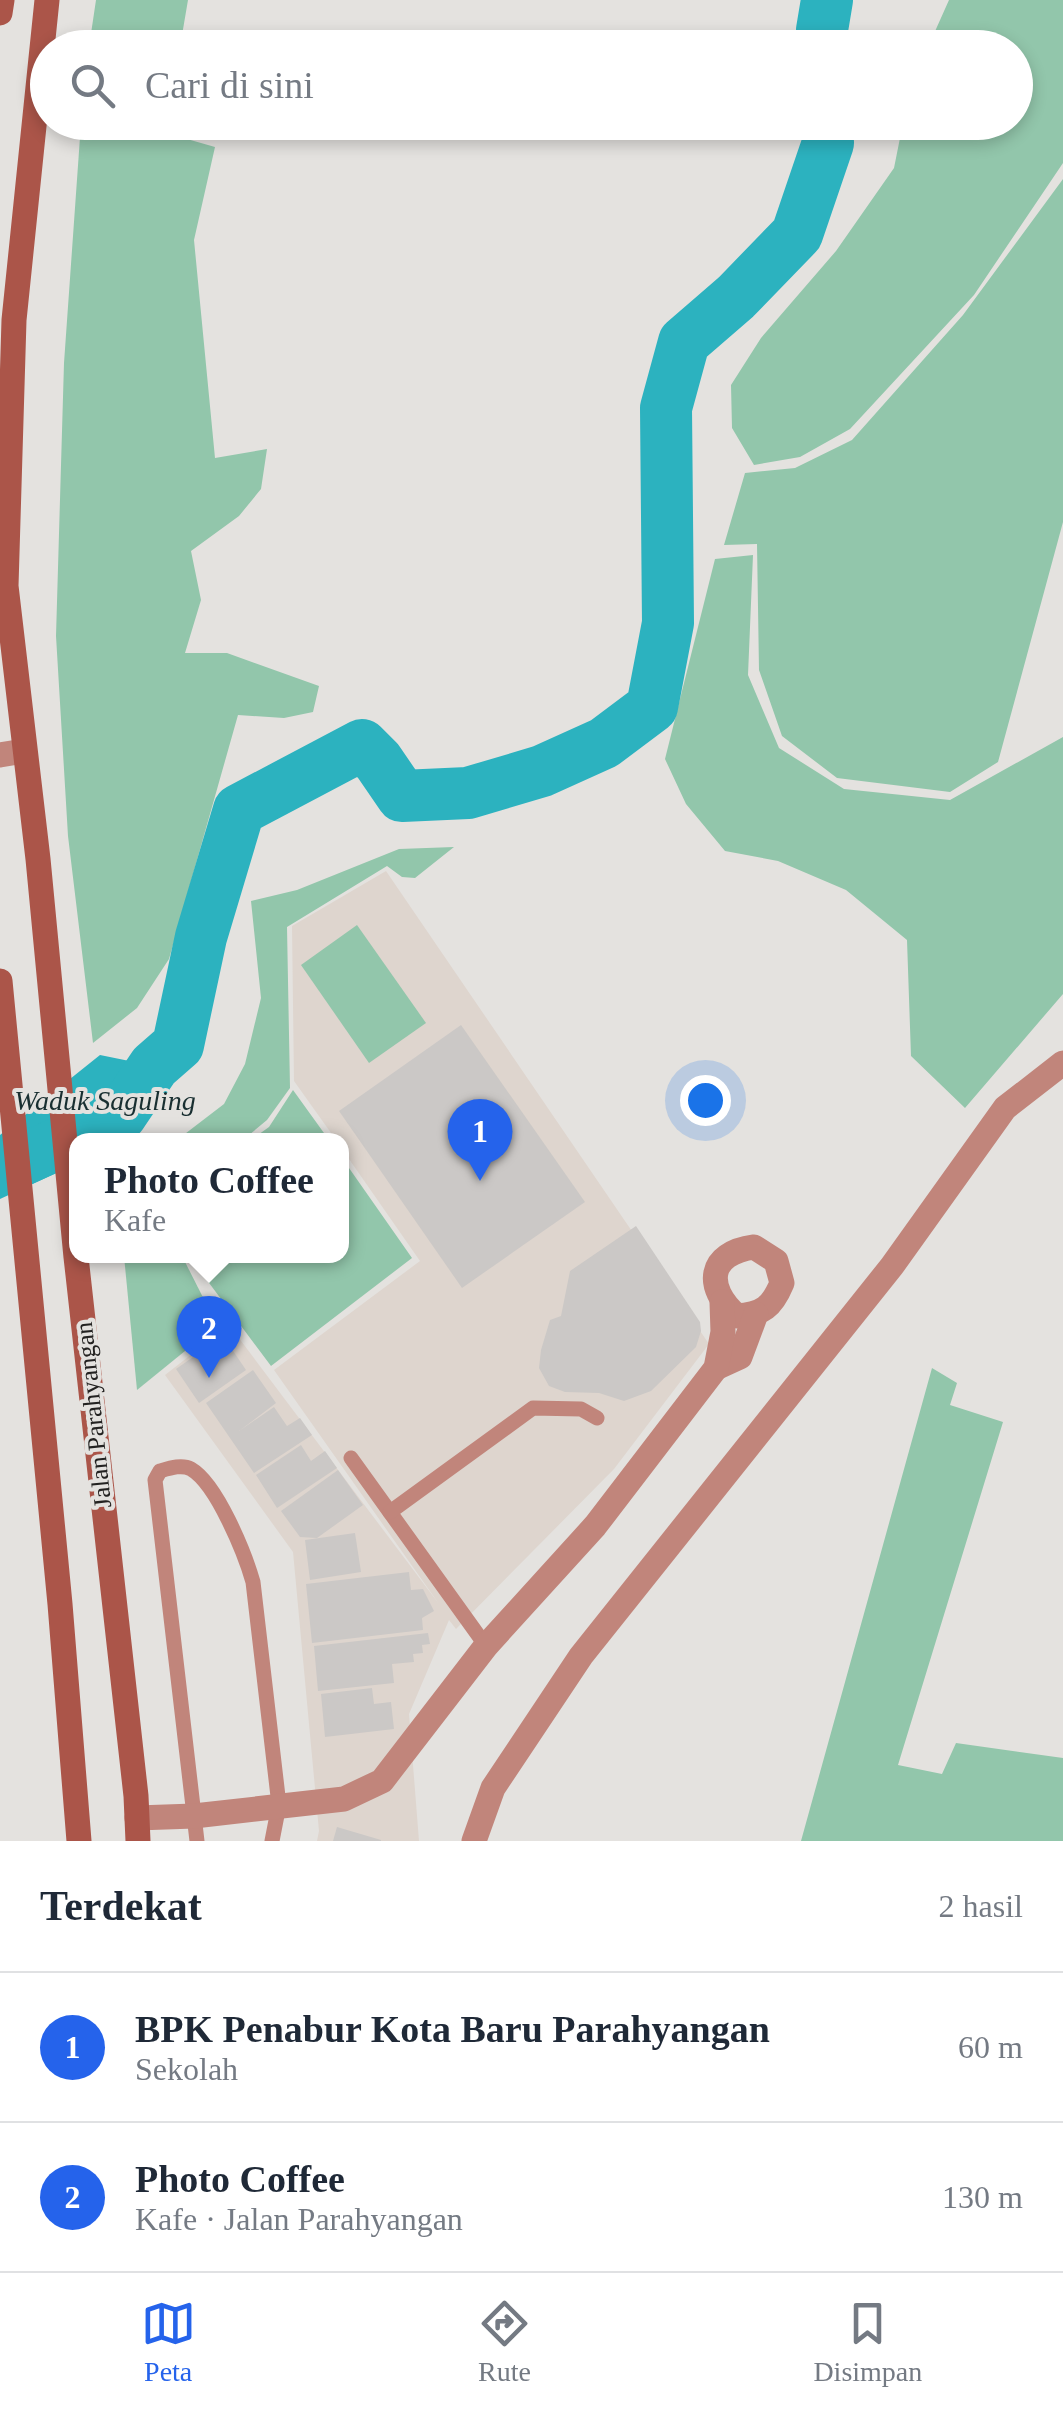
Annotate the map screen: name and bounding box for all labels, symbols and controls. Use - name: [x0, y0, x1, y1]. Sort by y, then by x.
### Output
- search box: [30, 30, 1033, 140]
- icon: search: [65, 58, 120, 113]
- text: Cari di sini: [145, 64, 314, 106]
- your location: [680, 1075, 731, 1126]
- water label: Waduk Saguling: [14, 1085, 196, 1116]
- pin: 1: [448, 1098, 512, 1181]
- popup: [69, 1133, 349, 1263]
- text: Photo Coffee: [104, 1159, 314, 1201]
- text: Kafe: [104, 1202, 166, 1238]
- pin: 2: [176, 1296, 242, 1378]
- street label: Jalan Parahyangan: [70, 1320, 116, 1509]
- text: Terdekat: [40, 1883, 202, 1929]
- text: 2 hasil: [939, 1888, 1023, 1924]
- text: BPK Penabur Kota Baru Parahyangan: [135, 2008, 770, 2050]
- text: 1: [65, 2029, 81, 2065]
- text: 60 m: [958, 2029, 1023, 2065]
- text: Sekolah: [135, 2051, 238, 2087]
- text: Photo Coffee: [135, 2158, 345, 2200]
- text: 2: [65, 2179, 81, 2215]
- text: 130 m: [942, 2179, 1023, 2215]
- text: Kafe · Jalan Parahyangan: [135, 2201, 463, 2237]
- tab: Peta: [141, 2296, 196, 2388]
- tab: Rute: [477, 2296, 532, 2388]
- tab: Disimpan: [813, 2296, 922, 2388]

